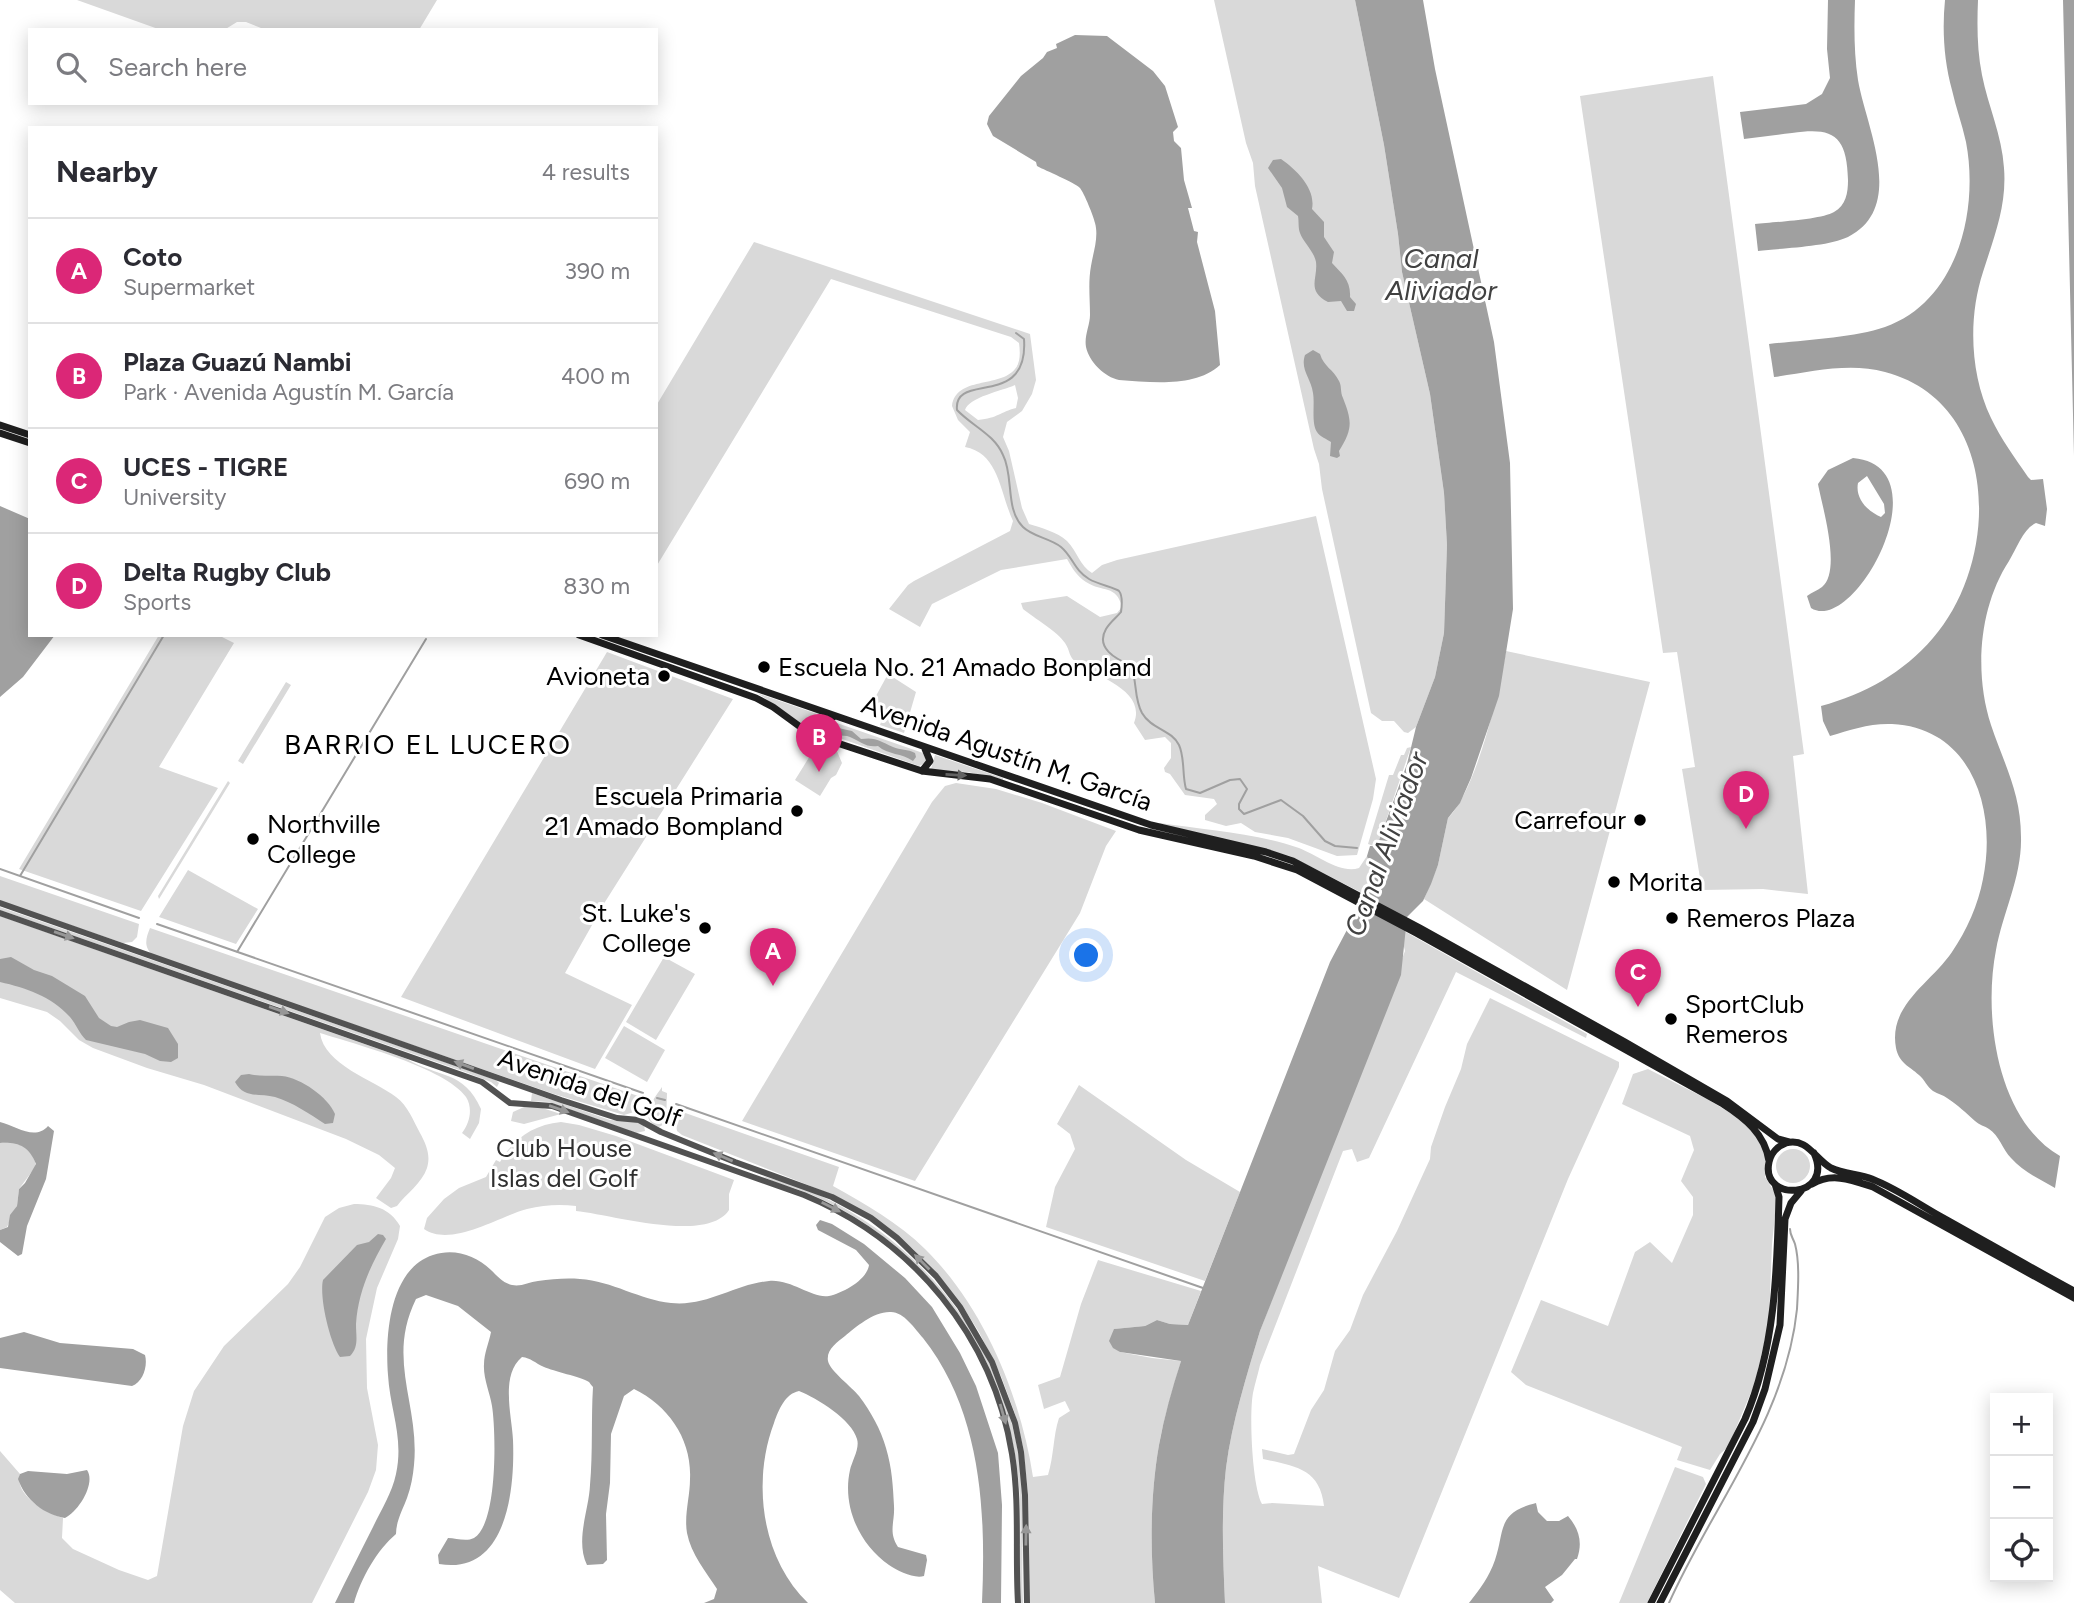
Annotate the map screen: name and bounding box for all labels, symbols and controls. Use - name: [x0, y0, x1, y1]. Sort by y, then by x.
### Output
- search box: [28, 28, 658, 105]
- icon: search: [52, 48, 90, 86]
- text: Search here: [108, 51, 247, 83]
- text: Nearby: [56, 153, 158, 190]
- text: 4 results: [542, 158, 630, 186]
- text: Coto: [123, 241, 182, 273]
- water label: Canal Aliviador: [1384, 241, 1498, 307]
- text: A: [71, 257, 87, 285]
- text: 390 m: [564, 257, 630, 285]
- text: Supermarket: [123, 273, 255, 301]
- text: Plaza Guazú Nambi: [123, 346, 352, 378]
- text: B: [72, 362, 86, 390]
- text: 400 m: [561, 362, 630, 390]
- text: Park · Avenida Agustín M. García: [123, 378, 454, 406]
- text: UCES - TIGRE: [123, 451, 288, 483]
- text: C: [71, 467, 87, 495]
- text: 690 m: [564, 467, 630, 495]
- text: University: [123, 483, 226, 511]
- text: Delta Rugby Club: [123, 556, 331, 588]
- text: D: [71, 572, 87, 600]
- text: 830 m: [563, 572, 630, 600]
- text: Sports: [123, 588, 191, 616]
- place label: Escuela No. 21 Amado Bonpland: [778, 651, 1152, 683]
- marker: Escuela No. 21 Amado Bonpland: [756, 659, 772, 675]
- place label: Avioneta: [546, 660, 650, 692]
- marker: Avioneta: [656, 668, 672, 684]
- street label: Avenida Agustín M. García: [857, 688, 1157, 818]
- pin: B: [796, 714, 842, 772]
- district label: BARRIO EL LUCERO: [284, 727, 572, 761]
- water label: Canal Aliviador: [1337, 746, 1436, 941]
- one-way arrow: [945, 769, 967, 780]
- pin: D: [1723, 771, 1769, 829]
- place label: Escuela Primaria 21 Amado Bompland: [544, 780, 783, 842]
- marker: Escuela Primaria 21 Amado Bompland: [789, 803, 805, 819]
- place label: Carrefour: [1514, 804, 1626, 836]
- place label: Northville College: [267, 808, 380, 870]
- marker: Carrefour: [1632, 812, 1648, 828]
- marker: Northville College: [245, 831, 261, 847]
- place label: Morita: [1628, 866, 1703, 898]
- marker: Morita: [1606, 874, 1622, 890]
- place label: St. Luke's College: [582, 897, 691, 959]
- place label: Remeros Plaza: [1686, 902, 1855, 934]
- marker: Remeros Plaza: [1664, 910, 1680, 926]
- marker: St. Luke's College: [697, 920, 713, 936]
- pin: A: [750, 928, 796, 986]
- one-way arrow: [54, 930, 75, 941]
- your location: [1069, 938, 1103, 972]
- pin: C: [1615, 949, 1661, 1007]
- place label: SportClub Remeros: [1685, 988, 1804, 1050]
- one-way arrow: [269, 1005, 290, 1016]
- marker: SportClub Remeros: [1663, 1011, 1679, 1027]
- street label: Avenida del Golf: [494, 1042, 686, 1134]
- one-way arrow: [453, 1059, 474, 1070]
- one-way arrow: [549, 1104, 570, 1115]
- park label: Club House Islas del Golf: [490, 1132, 639, 1194]
- one-way arrow: [713, 1151, 734, 1162]
- one-way arrow: [821, 1202, 841, 1213]
- one-way arrow: [914, 1254, 931, 1270]
- map controls: [1990, 1393, 2053, 1582]
- button: +: [1990, 1393, 2053, 1456]
- one-way arrow: [998, 1403, 1008, 1424]
- button: −: [1990, 1456, 2053, 1519]
- button: locate: [1990, 1519, 2053, 1582]
- one-way arrow: [1020, 1524, 1032, 1546]

